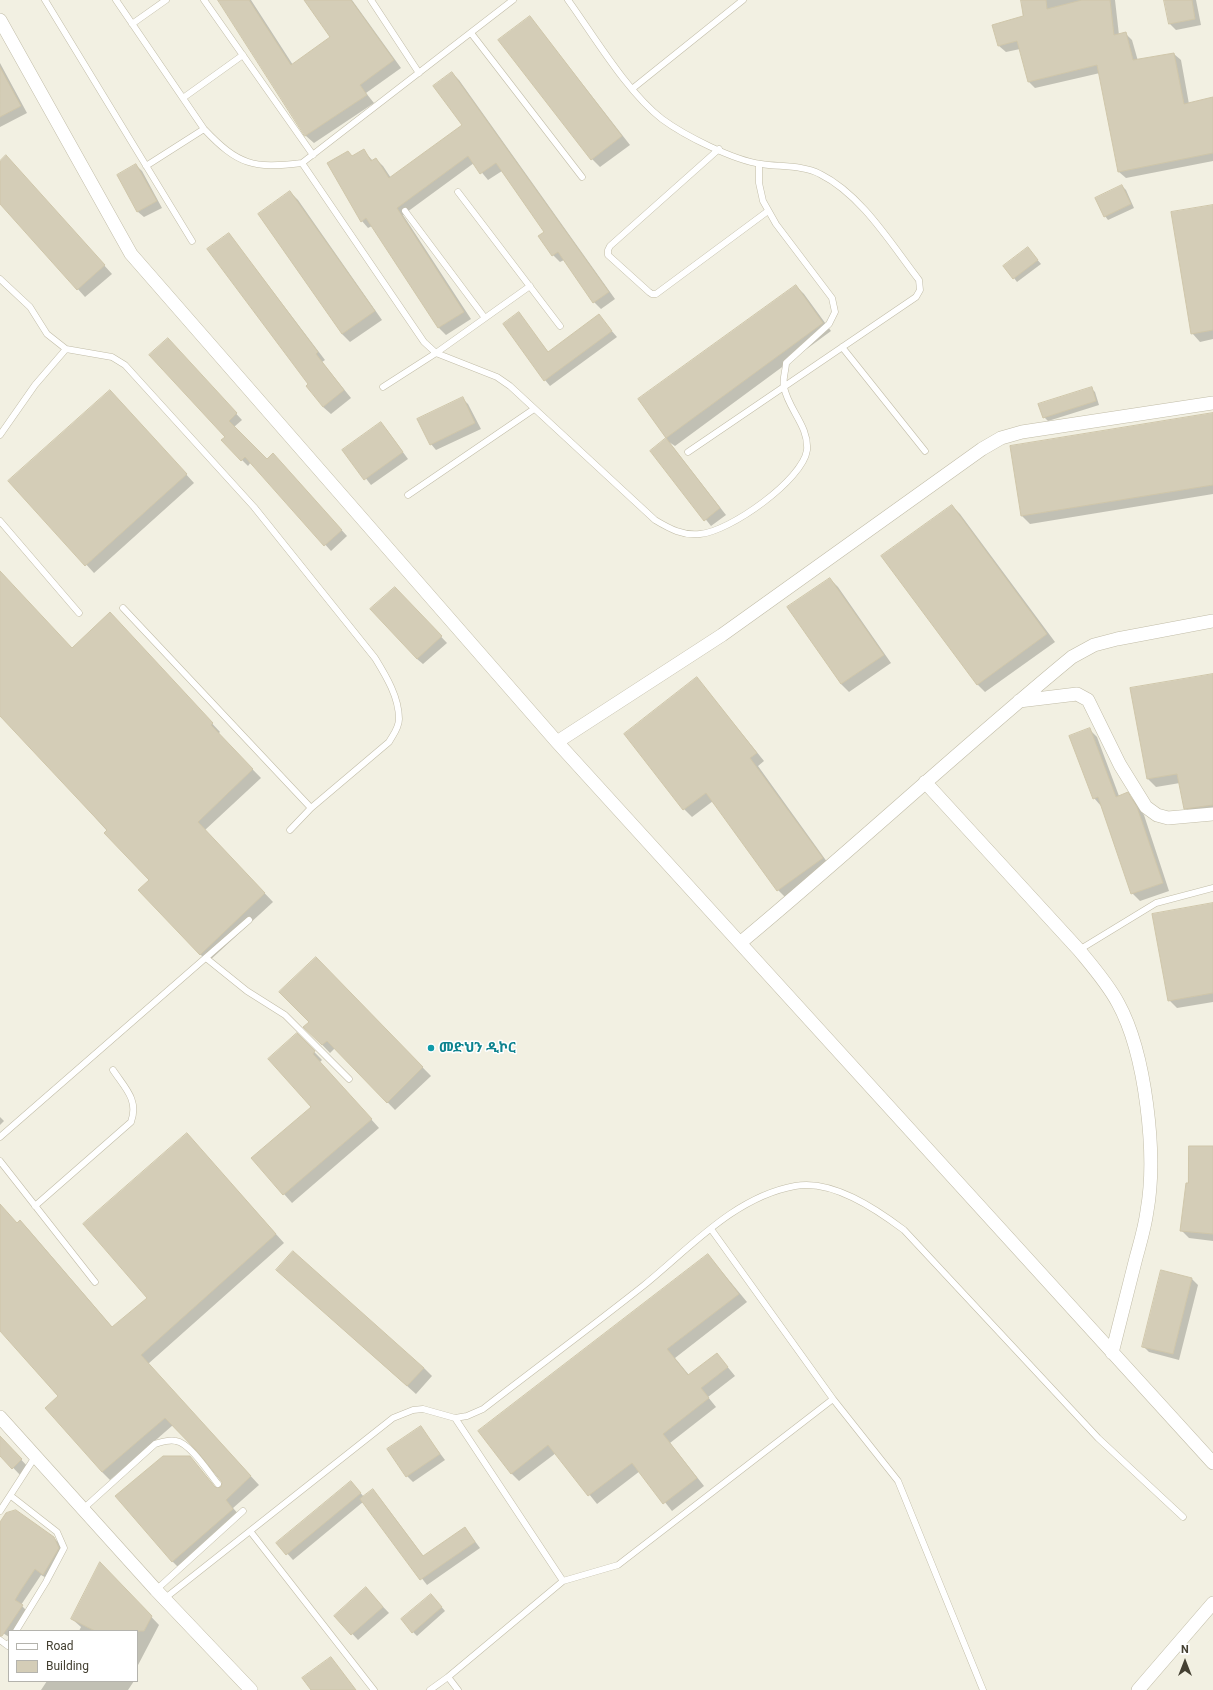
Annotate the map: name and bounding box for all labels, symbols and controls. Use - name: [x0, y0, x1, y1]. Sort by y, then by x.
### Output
- place label: መድህን ዲኮር: [439, 1040, 516, 1056]
- marker: መድህን ዲኮር: [426, 1043, 436, 1053]
- legend: [8, 1630, 138, 1682]
- text: Road: [46, 1639, 74, 1653]
- north arrow: [1165, 1642, 1205, 1682]
- text: N: [1181, 1643, 1189, 1656]
- text: Building: [46, 1659, 89, 1673]

